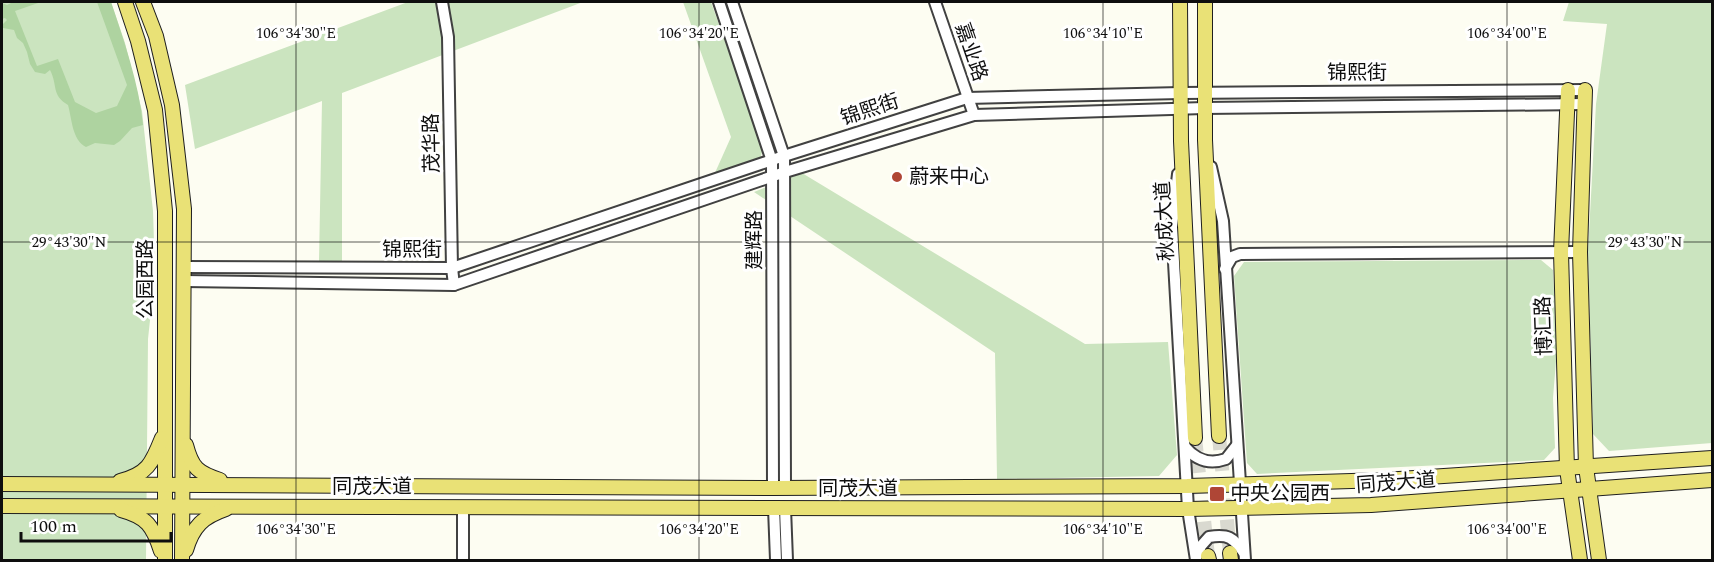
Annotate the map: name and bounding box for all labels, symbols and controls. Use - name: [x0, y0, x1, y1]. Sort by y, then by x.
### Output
- street label: 嘉业路: [947, 19, 995, 85]
- text: 106°34'30"E: [256, 22, 336, 45]
- text: 106°34'20"E: [659, 22, 739, 45]
- text: 106°34'10"E: [1063, 22, 1143, 45]
- text: 106°34'00"E: [1467, 22, 1547, 45]
- street label: 锦熙街: [1327, 58, 1387, 88]
- street label: 锦熙街: [837, 86, 903, 134]
- street label: 茂华路: [416, 113, 448, 173]
- place label: 蔚来中心: [909, 162, 989, 192]
- marker: 蔚来中心: [890, 170, 904, 184]
- street label: 秋成大道: [1148, 180, 1182, 262]
- street label: 建辉路: [740, 210, 770, 270]
- text: 29°43'30"N: [32, 231, 107, 254]
- text: 29°43'30"N: [1608, 231, 1683, 254]
- street label: 锦熙街: [382, 235, 442, 265]
- street label: 公园西路: [131, 239, 161, 319]
- street label: 博汇路: [1528, 295, 1560, 357]
- street label: 同茂大道: [1355, 465, 1437, 501]
- street label: 同茂大道: [332, 472, 412, 502]
- street label: 同茂大道: [818, 474, 898, 504]
- place label: 中央公园西: [1230, 479, 1330, 509]
- marker: 中央公园西: [1208, 485, 1226, 503]
- scale bar: [21, 505, 171, 543]
- text: 100 m: [30, 513, 77, 540]
- text: 106°34'30"E: [256, 518, 336, 541]
- text: 106°34'20"E: [659, 518, 739, 541]
- text: 106°34'10"E: [1063, 518, 1143, 541]
- text: 106°34'00"E: [1467, 518, 1547, 541]

